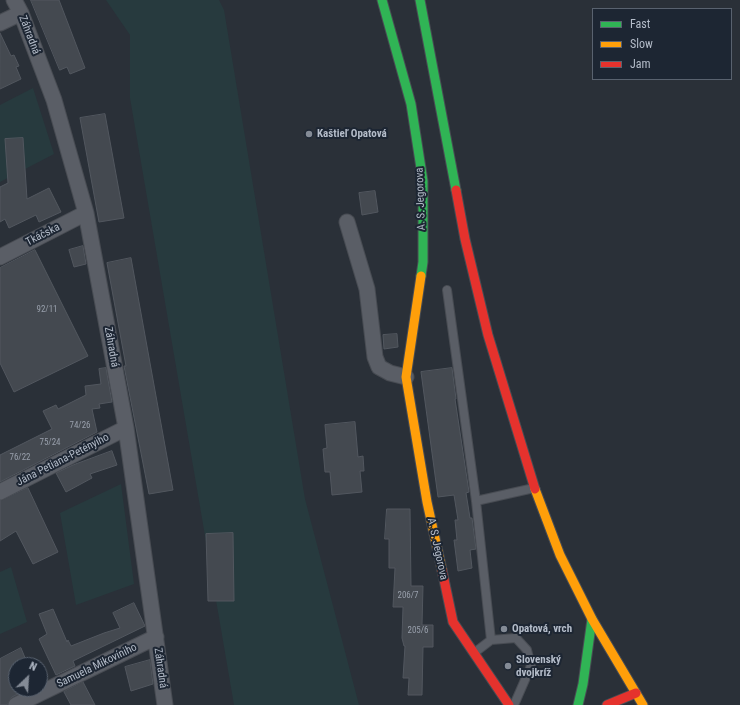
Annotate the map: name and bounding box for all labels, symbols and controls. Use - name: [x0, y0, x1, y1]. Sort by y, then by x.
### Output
- legend: [592, 8, 732, 80]
- street label: Záhradná: [16, 14, 42, 56]
- text: Fast: [630, 17, 650, 31]
- text: Slow: [630, 37, 653, 51]
- text: Jam: [630, 57, 651, 71]
- place label: Kaštieľ Opatová: [317, 127, 387, 141]
- marker: Kaštieľ Opatová: [304, 129, 314, 139]
- street label: A. S. Jegorova: [413, 167, 429, 231]
- street label: Tkáčska: [24, 221, 62, 249]
- house number: 92/11: [36, 305, 58, 315]
- street label: Záhradná: [101, 326, 121, 368]
- house number: 74/26: [69, 421, 91, 431]
- street label: Jána Petiana-Petényiho: [15, 431, 111, 489]
- house number: 75/24: [39, 438, 61, 448]
- house number: 76/22: [9, 453, 31, 463]
- street label: A. S. Jegorova: [424, 517, 450, 581]
- house number: 206/7: [397, 591, 419, 601]
- place label: Opatová, vrch: [512, 622, 572, 636]
- marker: Opatová, vrch: [499, 624, 509, 634]
- house number: 205/6: [407, 626, 429, 636]
- street label: Samuela Mikovíniho: [55, 641, 139, 691]
- street label: Záhradná: [151, 647, 169, 689]
- place label: Slovenský dvojkríž: [516, 653, 561, 679]
- north arrow: [8, 657, 48, 697]
- text: N: [27, 659, 39, 674]
- marker: Slovenský dvojkríž: [503, 661, 513, 671]

